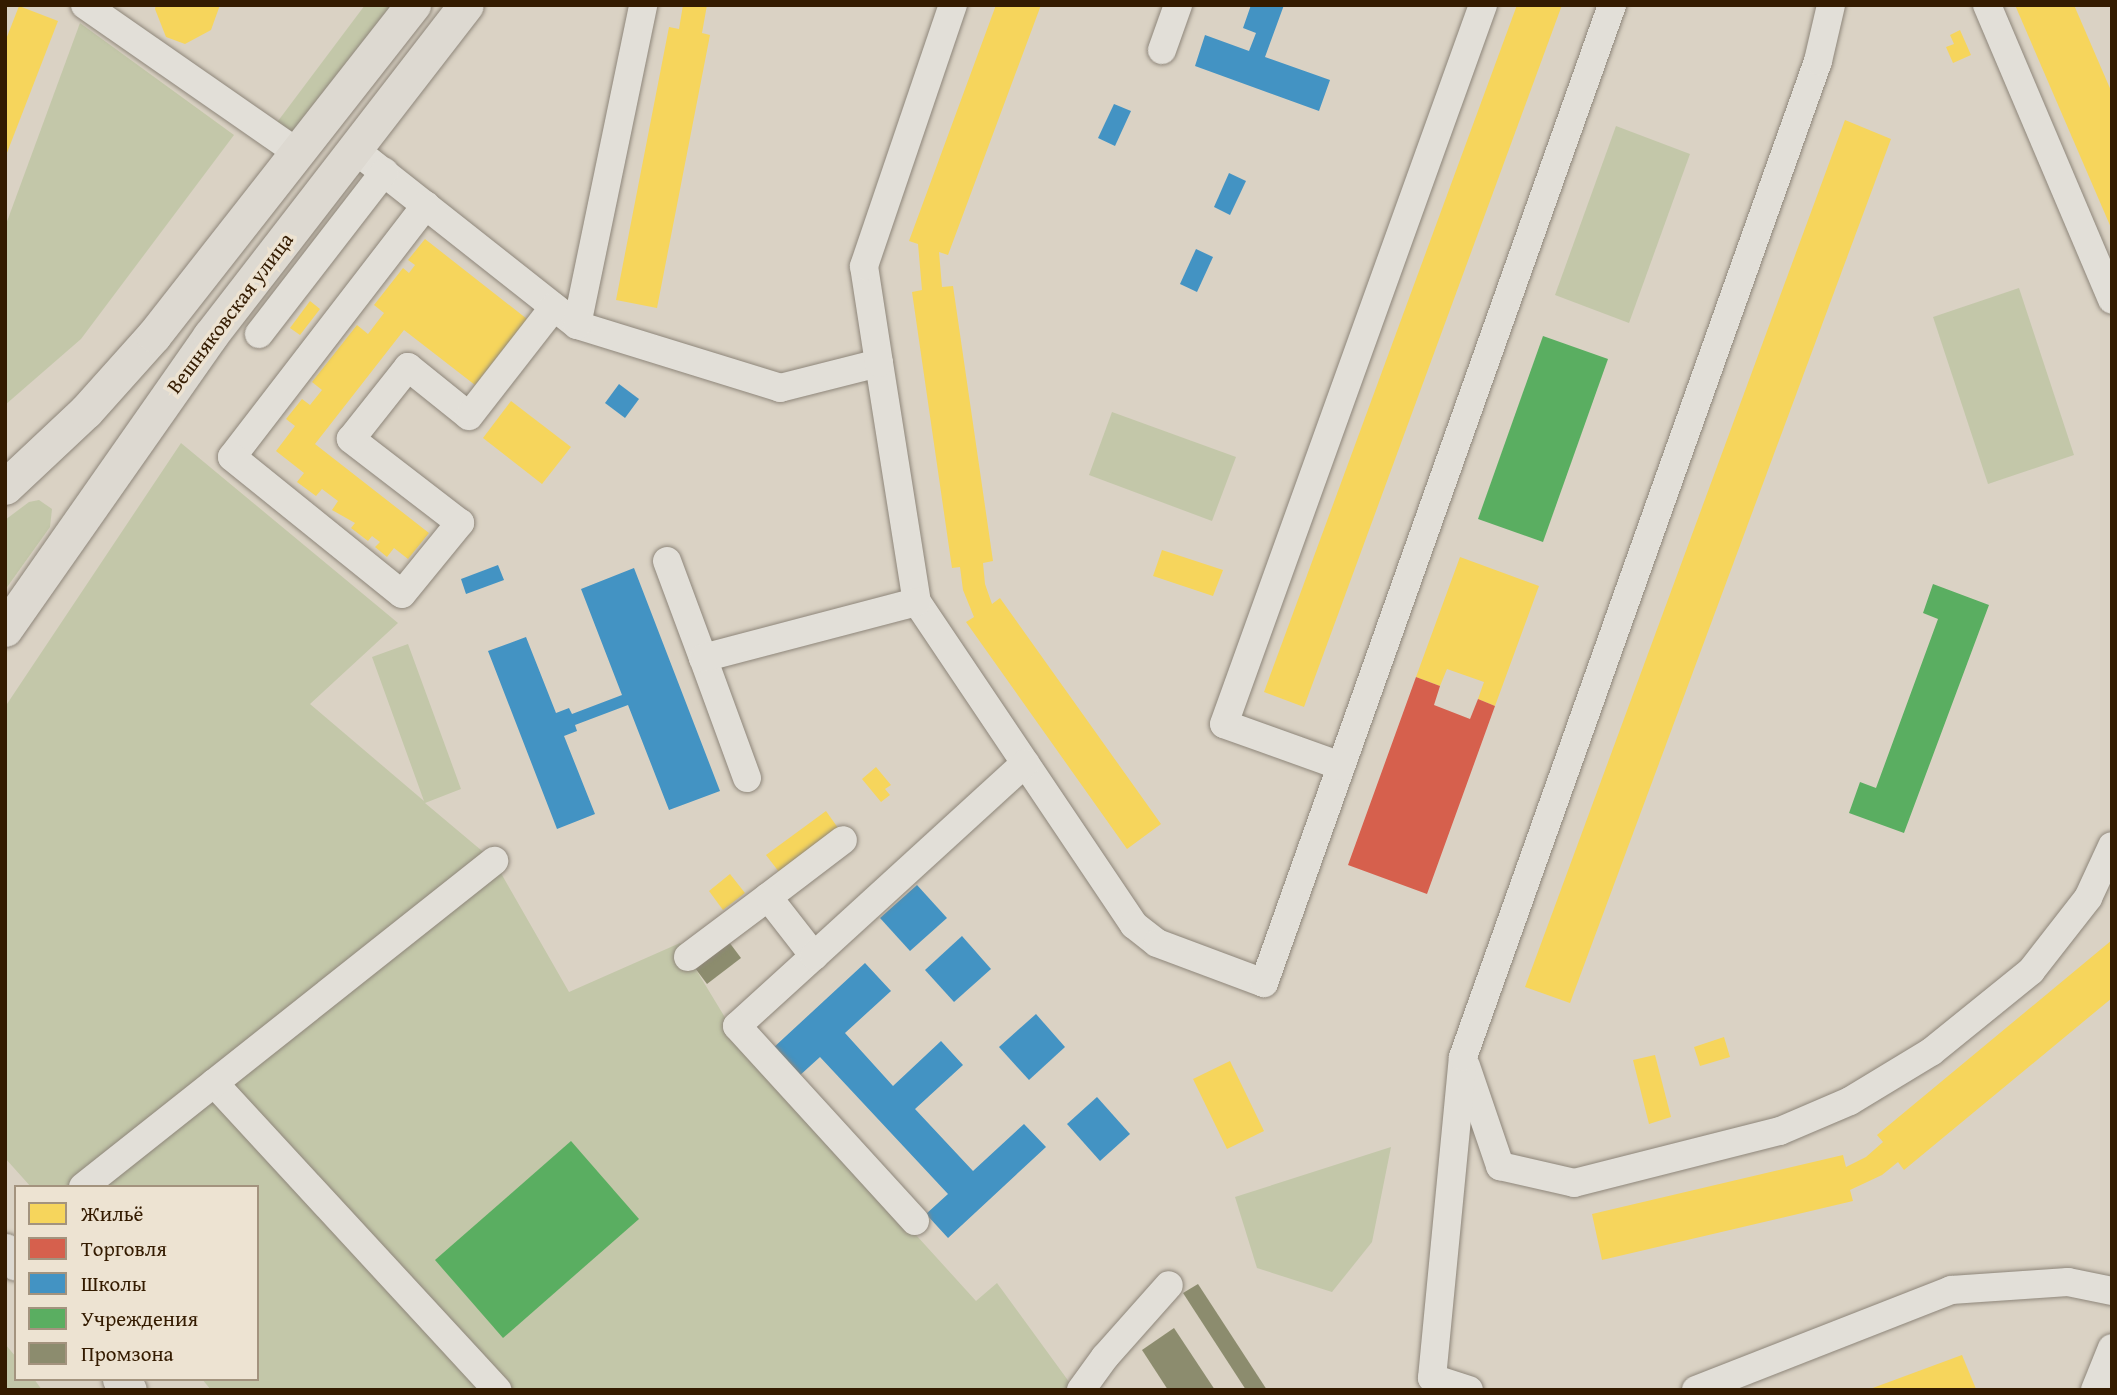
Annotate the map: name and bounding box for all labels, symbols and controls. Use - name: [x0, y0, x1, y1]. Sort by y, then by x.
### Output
- street label: Вешняковская улица: [161, 228, 299, 398]
- legend: [14, 1185, 259, 1381]
- text: Жильё: [81, 1198, 143, 1229]
- text: Торговля: [81, 1233, 167, 1264]
- text: Школы: [81, 1268, 147, 1299]
- text: Учреждения: [81, 1303, 198, 1334]
- text: Промзона: [81, 1338, 174, 1369]

